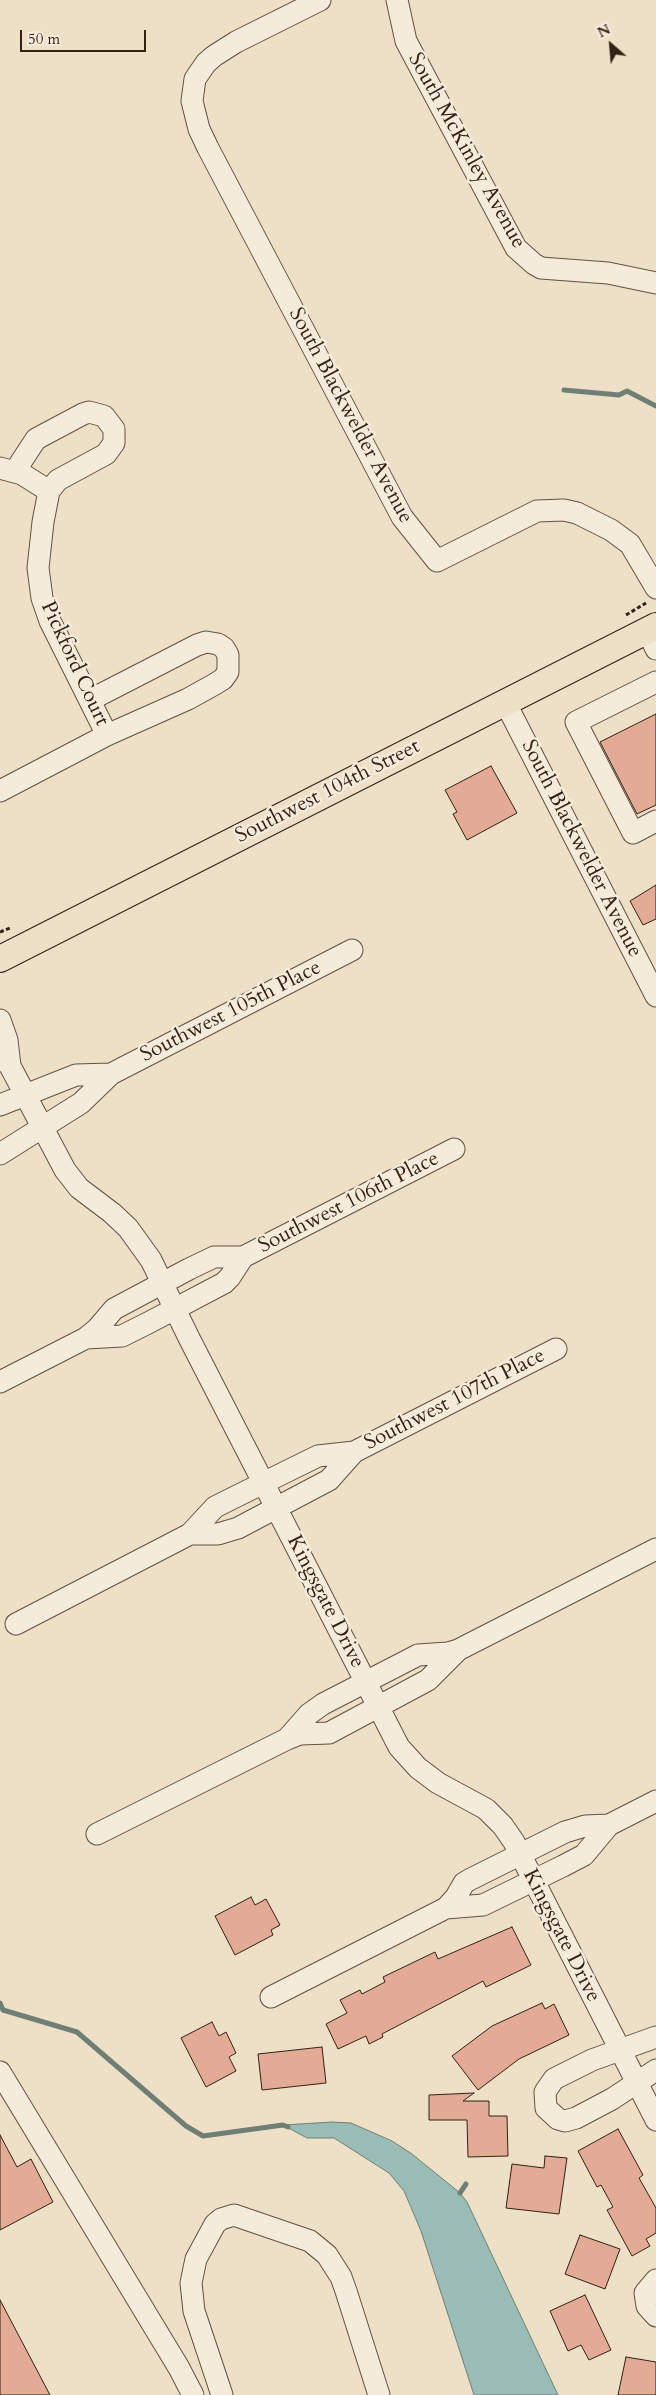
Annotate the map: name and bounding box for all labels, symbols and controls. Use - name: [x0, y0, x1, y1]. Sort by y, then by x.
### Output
- scale bar: [22, 20, 149, 52]
- north arrow: [586, 20, 636, 70]
- text: N: [594, 20, 614, 42]
- text: 50 m: [28, 29, 60, 49]
- street label: South McKinley Avenue: [402, 49, 530, 253]
- street label: South Blackwelder Avenue: [282, 304, 418, 528]
- street label: Pickford Court: [34, 598, 114, 730]
- street label: Southwest 104th Street: [231, 735, 425, 849]
- street label: South Blackwelder Avenue: [515, 736, 647, 962]
- street label: Southwest 105th Place: [137, 956, 325, 1068]
- street label: Southwest 106th Place: [255, 1147, 443, 1259]
- street label: Southwest 107th Place: [361, 1344, 549, 1456]
- street label: Kingsgate Drive: [281, 1531, 369, 1673]
- street label: Kingsgate Drive: [517, 1865, 605, 2007]

